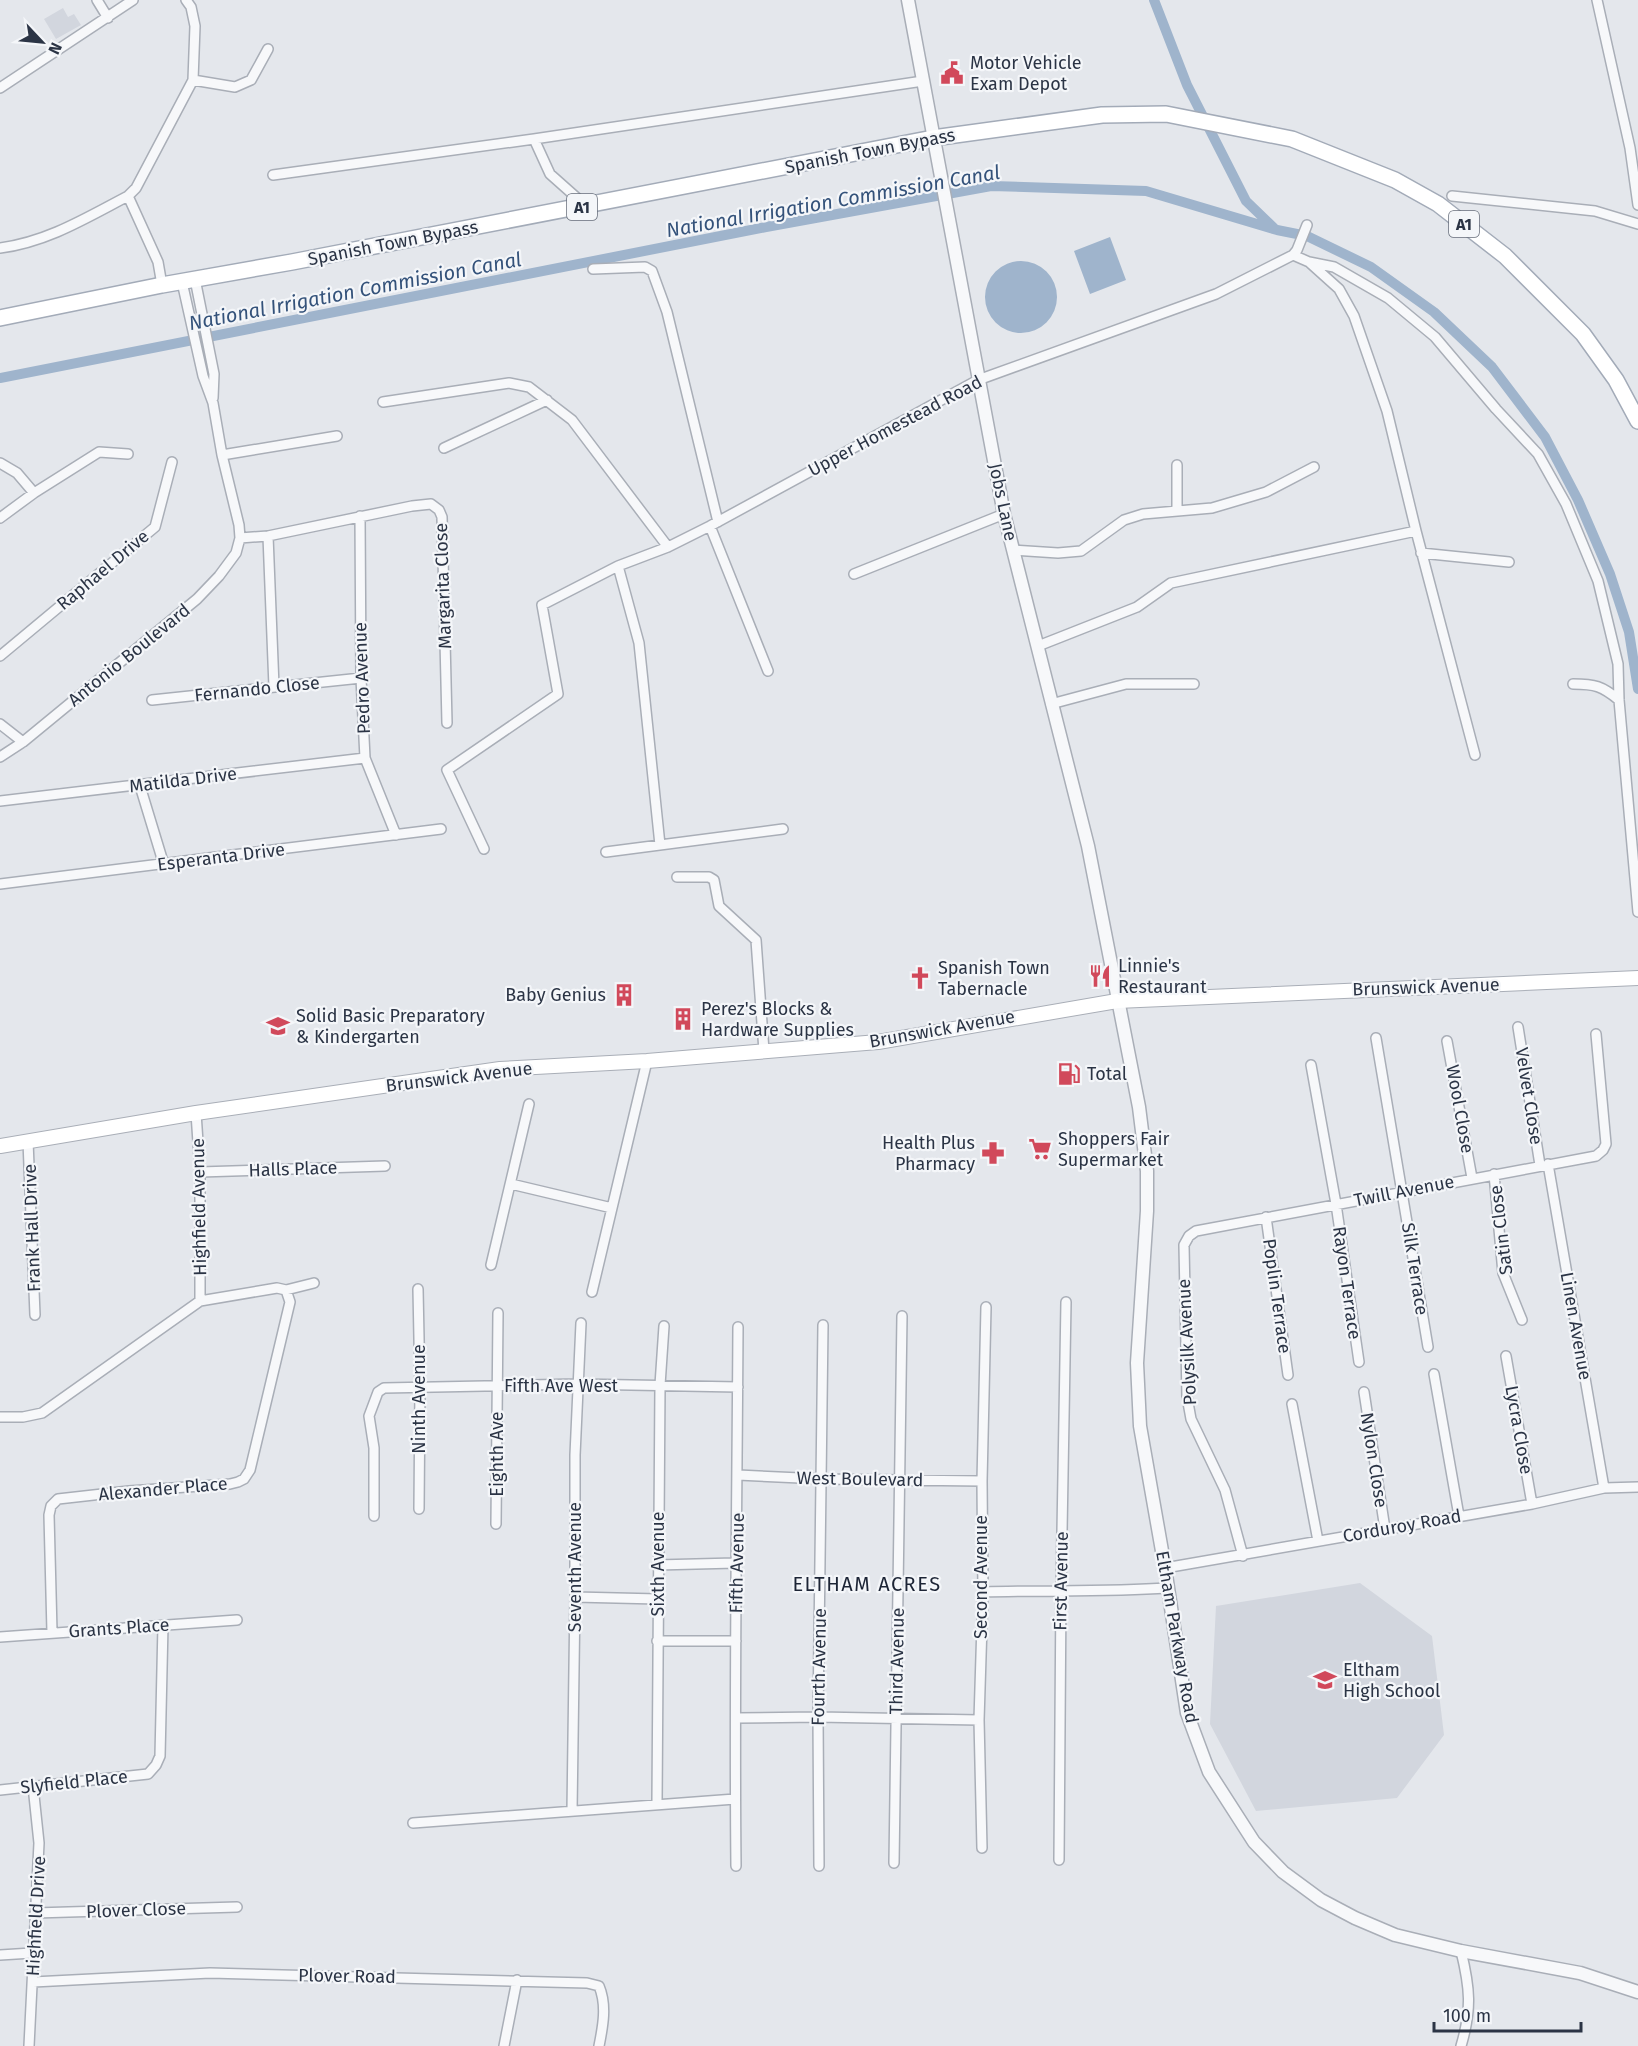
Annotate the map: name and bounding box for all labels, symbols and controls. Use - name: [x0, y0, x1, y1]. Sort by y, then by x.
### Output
- north arrow: [12, 12, 72, 72]
- text: N: [44, 39, 66, 57]
- place label: Motor Vehicle Exam Depot: [970, 52, 1082, 95]
- public building icon: Motor Vehicle Exam Depot: [939, 60, 965, 86]
- street label: Spanish Town Bypass: [783, 124, 957, 178]
- water label: National Irrigation Commission Canal: [664, 160, 1002, 242]
- road number: A1: [567, 194, 597, 220]
- road number: A1: [1449, 211, 1479, 237]
- street label: Spanish Town Bypass: [306, 216, 480, 270]
- water label: National Irrigation Commission Canal: [187, 247, 523, 335]
- street label: Upper Homestead Road: [804, 371, 986, 481]
- street label: Jobs Lane: [984, 461, 1022, 543]
- street label: Margarita Close: [430, 523, 456, 649]
- street label: Raphael Drive: [52, 525, 154, 615]
- street label: Antonio Boulevard: [63, 599, 195, 711]
- street label: Pedro Avenue: [349, 622, 375, 734]
- street label: Fernando Close: [193, 671, 321, 707]
- street label: Matilda Drive: [128, 762, 238, 798]
- street label: Esperanta Drive: [156, 838, 286, 876]
- place label: Linnie's Restaurant: [1118, 955, 1207, 998]
- place label: Spanish Town Tabernacle: [938, 957, 1050, 1000]
- restaurant icon: Linnie's Restaurant: [1087, 963, 1113, 989]
- church icon: Spanish Town Tabernacle: [907, 965, 933, 991]
- street label: Brunswick Avenue: [1352, 973, 1500, 1001]
- building icon: Baby Genius: [611, 982, 637, 1008]
- place label: Baby Genius: [505, 984, 606, 1006]
- place label: Perez's Blocks & Hardware Supplies: [701, 998, 854, 1041]
- place label: Solid Basic Preparatory & Kindergarten: [296, 1005, 485, 1048]
- street label: Brunswick Avenue: [867, 1005, 1017, 1053]
- building icon: Perez's Blocks & Hardware Supplies: [670, 1006, 696, 1032]
- school or university icon: Solid Basic Preparatory & Kindergarten: [265, 1013, 291, 1039]
- street label: Velvet Close: [1510, 1046, 1548, 1146]
- street label: Brunswick Avenue: [384, 1057, 534, 1097]
- fuel station icon: Total: [1056, 1061, 1082, 1087]
- place label: Total: [1087, 1063, 1127, 1085]
- street label: Wool Close: [1441, 1063, 1479, 1155]
- place label: Shoppers Fair Supermarket: [1058, 1128, 1170, 1171]
- place label: Health Plus Pharmacy: [882, 1132, 975, 1175]
- supermarket icon: Shoppers Fair Supermarket: [1027, 1136, 1053, 1162]
- street label: Highfield Avenue: [187, 1138, 211, 1276]
- pharmacy icon: Health Plus Pharmacy: [980, 1140, 1006, 1166]
- street label: Halls Place: [248, 1156, 338, 1182]
- street label: Frank Hall Drive: [19, 1164, 45, 1292]
- street label: Twill Avenue: [1352, 1170, 1456, 1212]
- street label: Satin Close: [1485, 1184, 1517, 1276]
- street label: Silk Terrace: [1397, 1221, 1433, 1317]
- street label: Rayon Terrace: [1328, 1225, 1366, 1341]
- street label: Poplin Terrace: [1258, 1237, 1296, 1355]
- street label: Linen Avenue: [1556, 1270, 1596, 1382]
- street label: Polysilk Avenue: [1173, 1278, 1201, 1406]
- street label: Ninth Avenue: [408, 1344, 430, 1454]
- street label: Fifth Ave West: [504, 1375, 619, 1397]
- street label: Lycra Close: [1500, 1384, 1538, 1476]
- street label: Eighth Ave: [486, 1411, 508, 1497]
- street label: Nylon Close: [1356, 1411, 1392, 1509]
- street label: West Boulevard: [797, 1467, 923, 1491]
- street label: Alexander Place: [98, 1472, 228, 1506]
- street label: Seventh Avenue: [564, 1502, 586, 1632]
- street label: Corduroy Road: [1341, 1505, 1463, 1547]
- street label: Sixth Avenue: [647, 1511, 669, 1617]
- street label: Fifth Avenue: [725, 1512, 749, 1614]
- street label: Second Avenue: [970, 1515, 992, 1639]
- street label: First Avenue: [1049, 1531, 1073, 1631]
- street label: Eltham Parkway Road: [1151, 1549, 1203, 1725]
- district label: ELTHAM ACRES: [792, 1572, 942, 1596]
- street label: Fourth Avenue: [807, 1608, 831, 1726]
- street label: Third Avenue: [885, 1608, 909, 1714]
- street label: Grants Place: [68, 1614, 170, 1642]
- place label: Eltham High School: [1343, 1659, 1440, 1702]
- school or university icon: Eltham High School: [1312, 1667, 1338, 1693]
- street label: Slyfield Place: [19, 1765, 129, 1799]
- street label: Highfield Drive: [22, 1855, 50, 1977]
- street label: Plover Close: [86, 1897, 186, 1923]
- street label: Plover Road: [298, 1964, 396, 1988]
- scale bar: [1434, 1995, 1581, 2033]
- text: 100 m: [1443, 2005, 1491, 2027]

